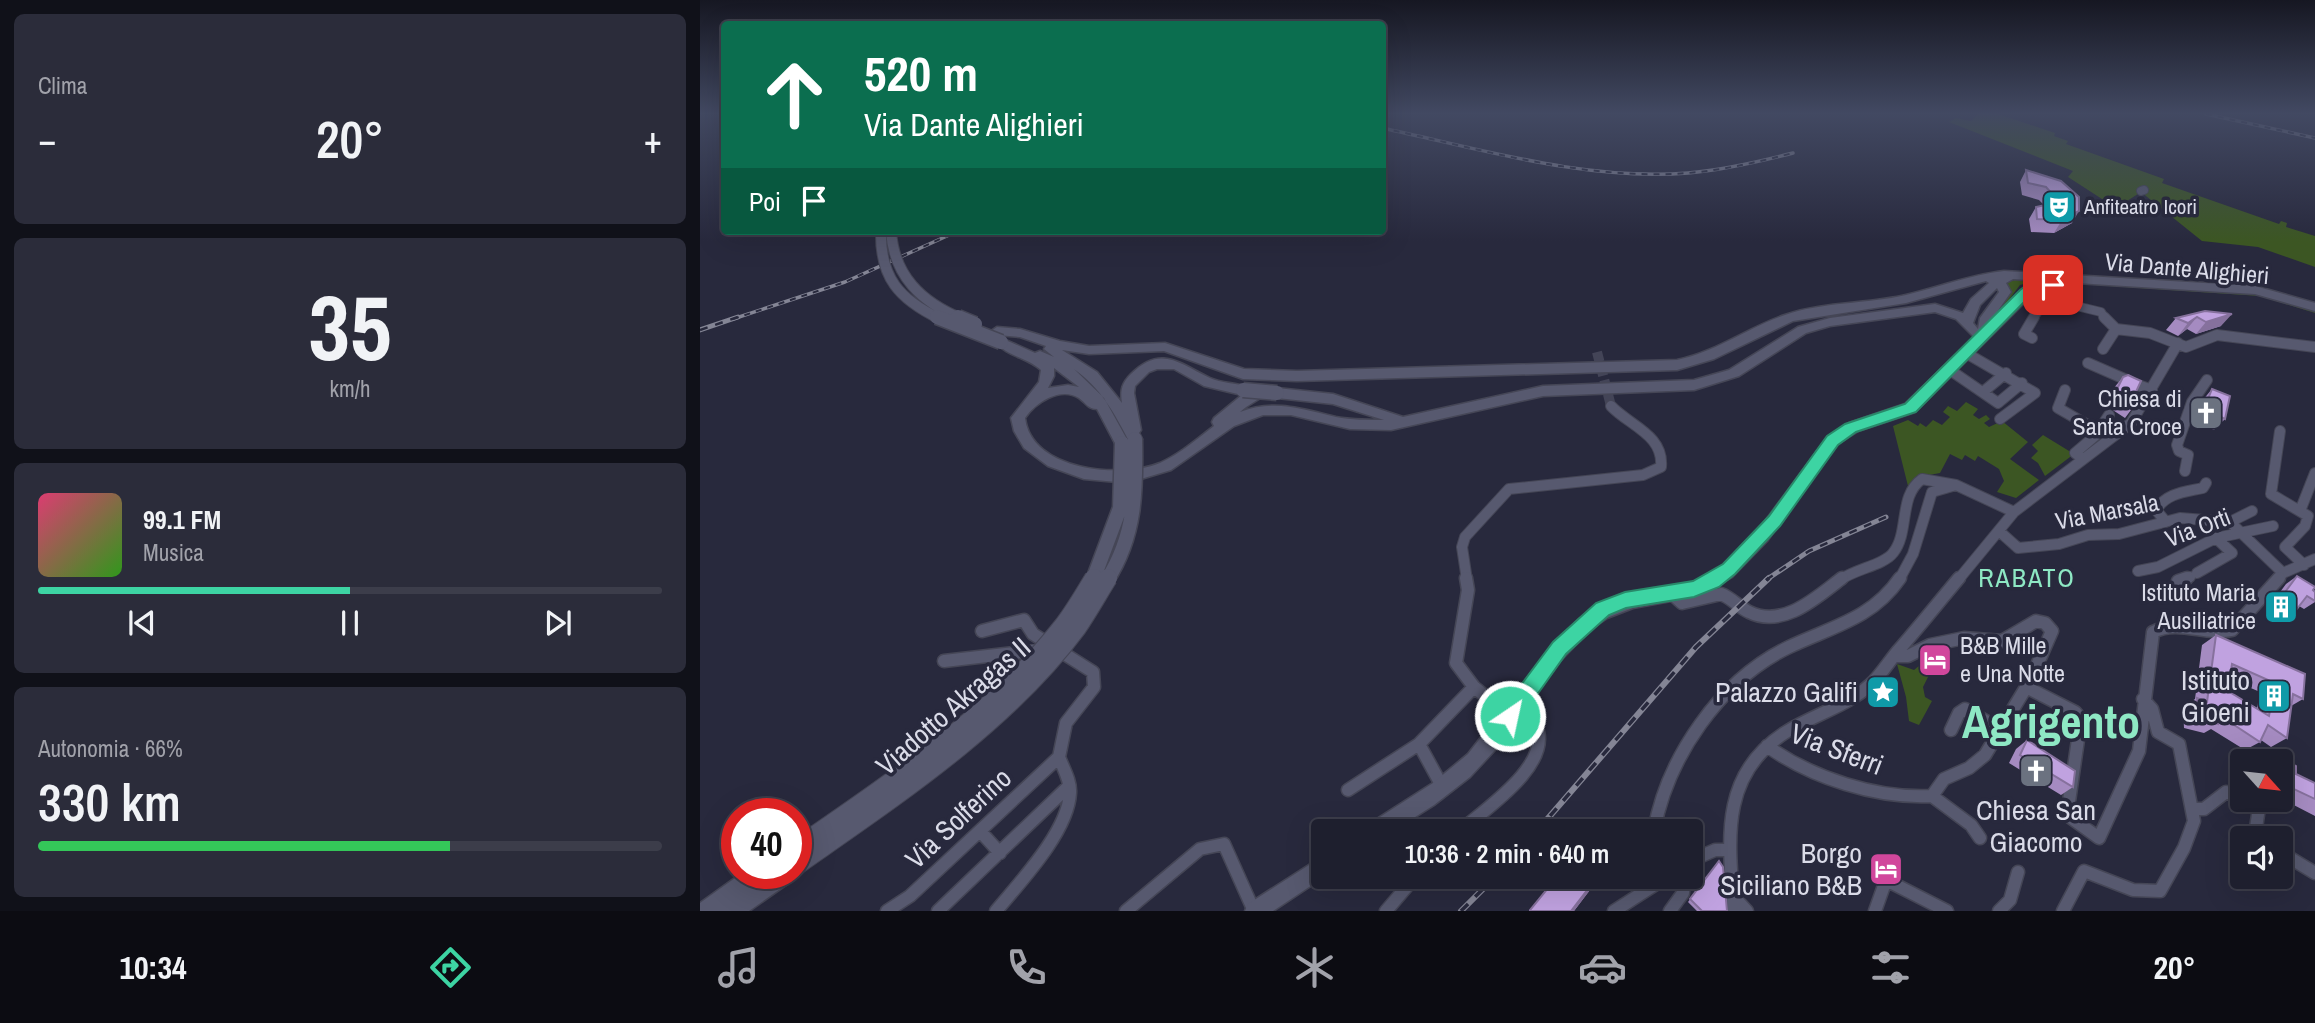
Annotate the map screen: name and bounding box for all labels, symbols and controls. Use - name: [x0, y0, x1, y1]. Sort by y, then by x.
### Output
- text: 520 m: [864, 40, 978, 106]
- icon: ahead: [749, 49, 840, 140]
- text: Clima: [38, 70, 87, 101]
- text: Via Dante Alighieri: [864, 103, 1084, 146]
- text: 20°: [316, 104, 384, 174]
- text: −: [38, 114, 56, 165]
- text: +: [644, 114, 662, 165]
- icon: arrive: [795, 182, 833, 220]
- text: Poi: [749, 184, 781, 219]
- theatre icon: Anfiteatro Icori: [2040, 188, 2078, 226]
- place label: Anfiteatro Icori: [2083, 192, 2197, 221]
- street label: Via Dante Alighieri: [2104, 245, 2271, 291]
- pin: [2023, 255, 2083, 315]
- text: 35: [309, 266, 392, 388]
- icon: arrive: [2034, 266, 2072, 304]
- text: km/h: [330, 373, 370, 404]
- place label: Chiesa di Santa Croce: [2073, 382, 2182, 442]
- church icon: Chiesa di Santa Croce: [2187, 394, 2225, 432]
- street label: Via Marsala: [2052, 485, 2161, 537]
- street label: Via Orti: [2160, 500, 2235, 554]
- text: 99.1 FM: [143, 502, 221, 537]
- text: Musica: [143, 537, 204, 568]
- district label: RABATO: [1978, 560, 2076, 595]
- place label: Istituto Maria Ausiliatrice: [2141, 576, 2256, 636]
- building icon: Istituto Maria Ausiliatrice: [2262, 588, 2300, 626]
- icon: previous: [123, 604, 161, 642]
- icon: pause: [331, 604, 369, 642]
- icon: next: [539, 604, 577, 642]
- street label: Viadotto Akragas II: [867, 628, 1039, 784]
- place label: B&B Mille e Una Notte: [1960, 629, 2065, 689]
- hotel icon: B&B Mille e Una Notte: [1916, 641, 1954, 679]
- place label: Istituto Gioeni: [2181, 661, 2250, 731]
- place label: Palazzo Galifi: [1715, 673, 1858, 711]
- place icon: Palazzo Galifi: [1864, 673, 1902, 711]
- building icon: Istituto Gioeni: [2255, 677, 2293, 715]
- position arrow: [1473, 679, 1547, 753]
- district label: Agrigento: [1962, 690, 2140, 752]
- street label: Via Sferri: [1785, 714, 1889, 784]
- text: Autonomia · 66%: [38, 733, 183, 764]
- north arrow: [2230, 749, 2292, 812]
- map controls: [2230, 749, 2293, 889]
- church icon: Chiesa San Giacomo: [2017, 752, 2055, 790]
- street label: Via Solferino: [897, 759, 1019, 877]
- text: 330 km: [38, 767, 181, 837]
- place label: Chiesa San Giacomo: [1976, 791, 2096, 861]
- speed limit sign: 40: [721, 798, 812, 889]
- button: sound: [2230, 826, 2293, 889]
- place label: Borgo Siciliano B&B: [1720, 834, 1862, 904]
- text: 10:36 · 2 min · 640 m: [1405, 836, 1609, 871]
- hotel icon: Borgo Siciliano B&B: [1867, 850, 1905, 888]
- icon: directions: [426, 943, 475, 992]
- icon: music: [714, 943, 763, 992]
- icon: phone: [1002, 943, 1051, 992]
- icon: climate: [1290, 943, 1339, 992]
- icon: car: [1578, 943, 1627, 992]
- icon: filters: [1866, 943, 1915, 992]
- text: 10:34: [119, 946, 187, 989]
- text: 20°: [2153, 946, 2195, 989]

